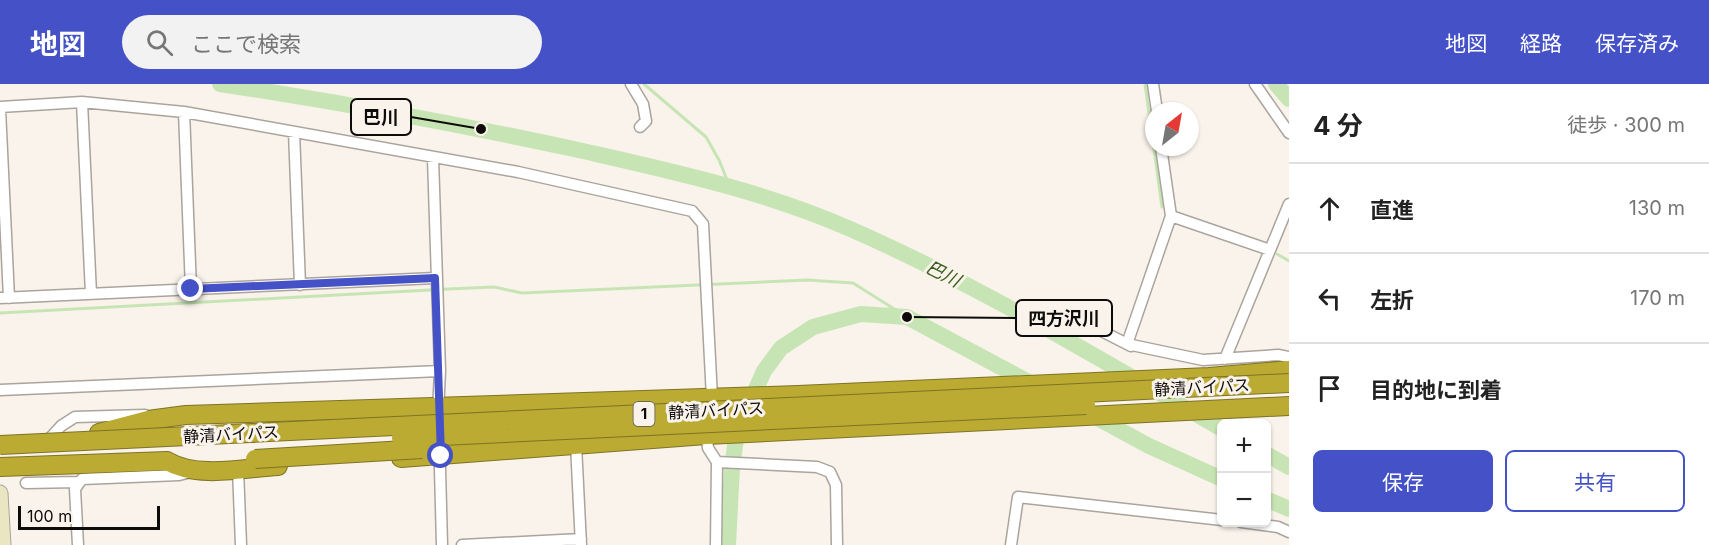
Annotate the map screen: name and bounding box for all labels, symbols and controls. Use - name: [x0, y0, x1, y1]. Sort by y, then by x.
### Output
- search box: [122, 15, 542, 69]
- icon: search: [143, 26, 176, 59]
- text: 地図: [30, 27, 86, 61]
- text: ここで検索: [191, 31, 301, 57]
- text: 地図: [1445, 31, 1487, 56]
- text: 経路: [1520, 31, 1562, 56]
- text: 保存済み: [1595, 31, 1679, 56]
- callout: 巴川: [351, 99, 411, 135]
- north arrow: [1145, 102, 1199, 156]
- text: 巴川: [363, 107, 399, 128]
- text: 4 分: [1313, 110, 1363, 141]
- text: 徒歩 · 300 m: [1567, 113, 1685, 137]
- icon: ahead: [1313, 192, 1346, 225]
- text: 130 m: [1629, 196, 1685, 220]
- text: 直進: [1370, 197, 1414, 223]
- water label: 巴川: [922, 256, 966, 292]
- route end: [177, 275, 203, 301]
- icon: left: [1313, 282, 1346, 315]
- text: 170 m: [1630, 286, 1685, 310]
- text: 左折: [1370, 287, 1414, 313]
- callout: 四方沢川: [1016, 300, 1112, 336]
- text: 四方沢川: [1028, 308, 1100, 329]
- icon: arrive: [1313, 372, 1346, 405]
- street label: 静清バイパス: [1154, 375, 1250, 399]
- text: 目的地に到着: [1370, 377, 1502, 403]
- street label: 静清バイパス: [668, 398, 764, 422]
- road number: 1: [634, 402, 654, 426]
- map controls: [1217, 419, 1271, 527]
- button: +: [1217, 419, 1271, 473]
- street label: 静清バイパス: [183, 422, 279, 446]
- route start: [427, 442, 453, 468]
- button: 保存: [1313, 450, 1493, 512]
- button: 共有: [1505, 450, 1685, 512]
- button: −: [1217, 473, 1271, 527]
- scale bar: [18, 503, 160, 530]
- text: 100 m: [27, 506, 72, 526]

